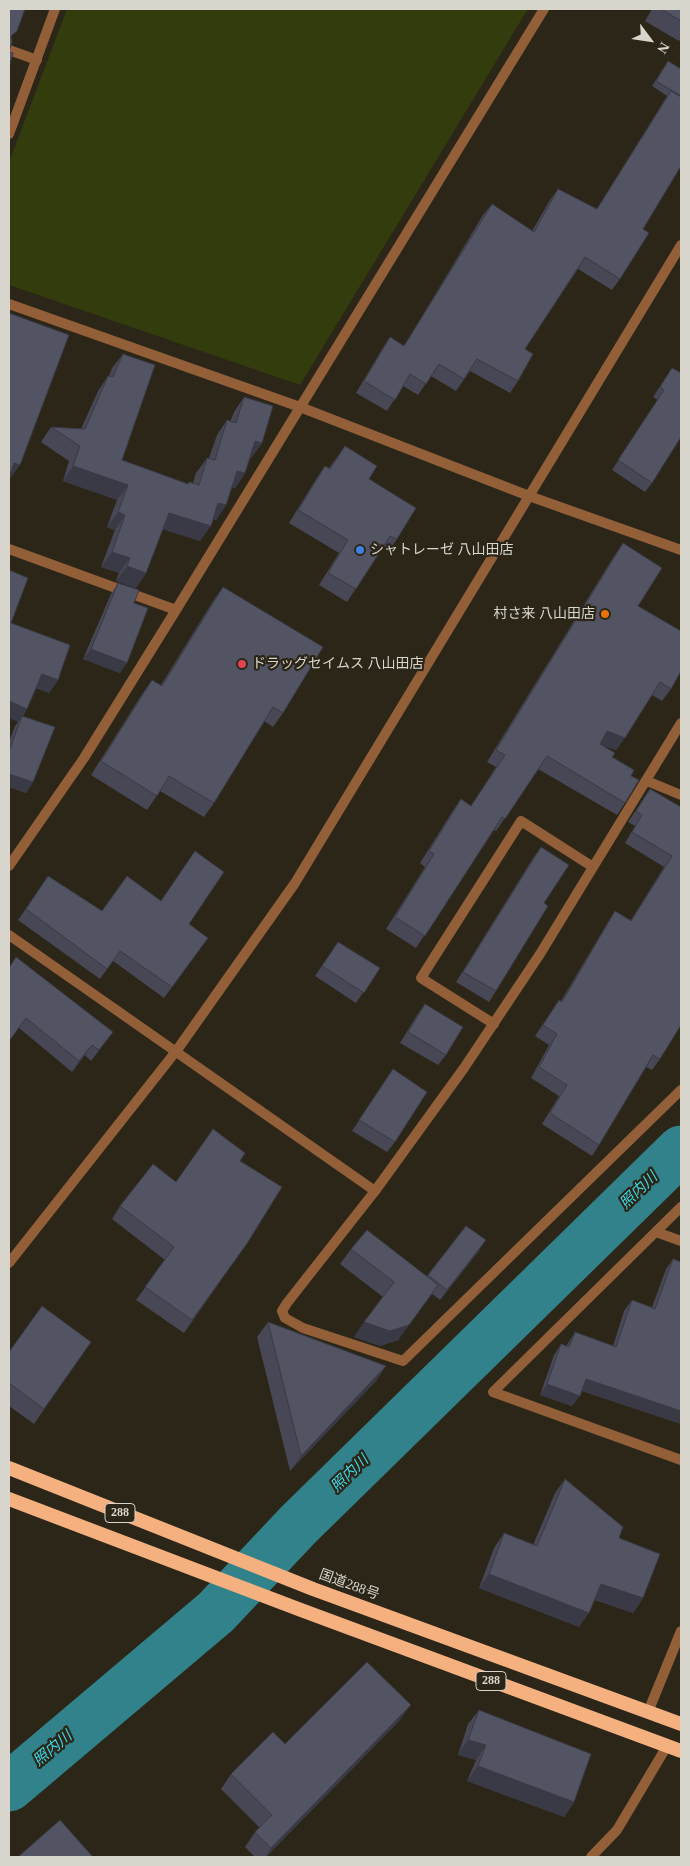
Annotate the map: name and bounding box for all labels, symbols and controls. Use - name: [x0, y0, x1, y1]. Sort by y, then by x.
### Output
- north arrow: [625, 15, 675, 65]
- text: N: [654, 40, 672, 56]
- place label: シャトレーゼ 八山田店: [370, 542, 513, 558]
- marker: シャトレーゼ 八山田店: [354, 544, 366, 556]
- place label: 村さ来 八山田店: [494, 606, 595, 622]
- marker: 村さ来 八山田店: [599, 608, 611, 620]
- place label: ドラッグセイムス 八山田店: [252, 656, 423, 672]
- marker: ドラッグセイムス 八山田店: [236, 658, 248, 670]
- water label: 照内川: [617, 1169, 661, 1213]
- water label: 照内川: [328, 1452, 372, 1496]
- road number: 288: [105, 1504, 135, 1522]
- street label: 国道288号: [317, 1566, 381, 1604]
- road number: 288: [476, 1672, 506, 1690]
- water label: 照内川: [30, 1728, 76, 1770]

